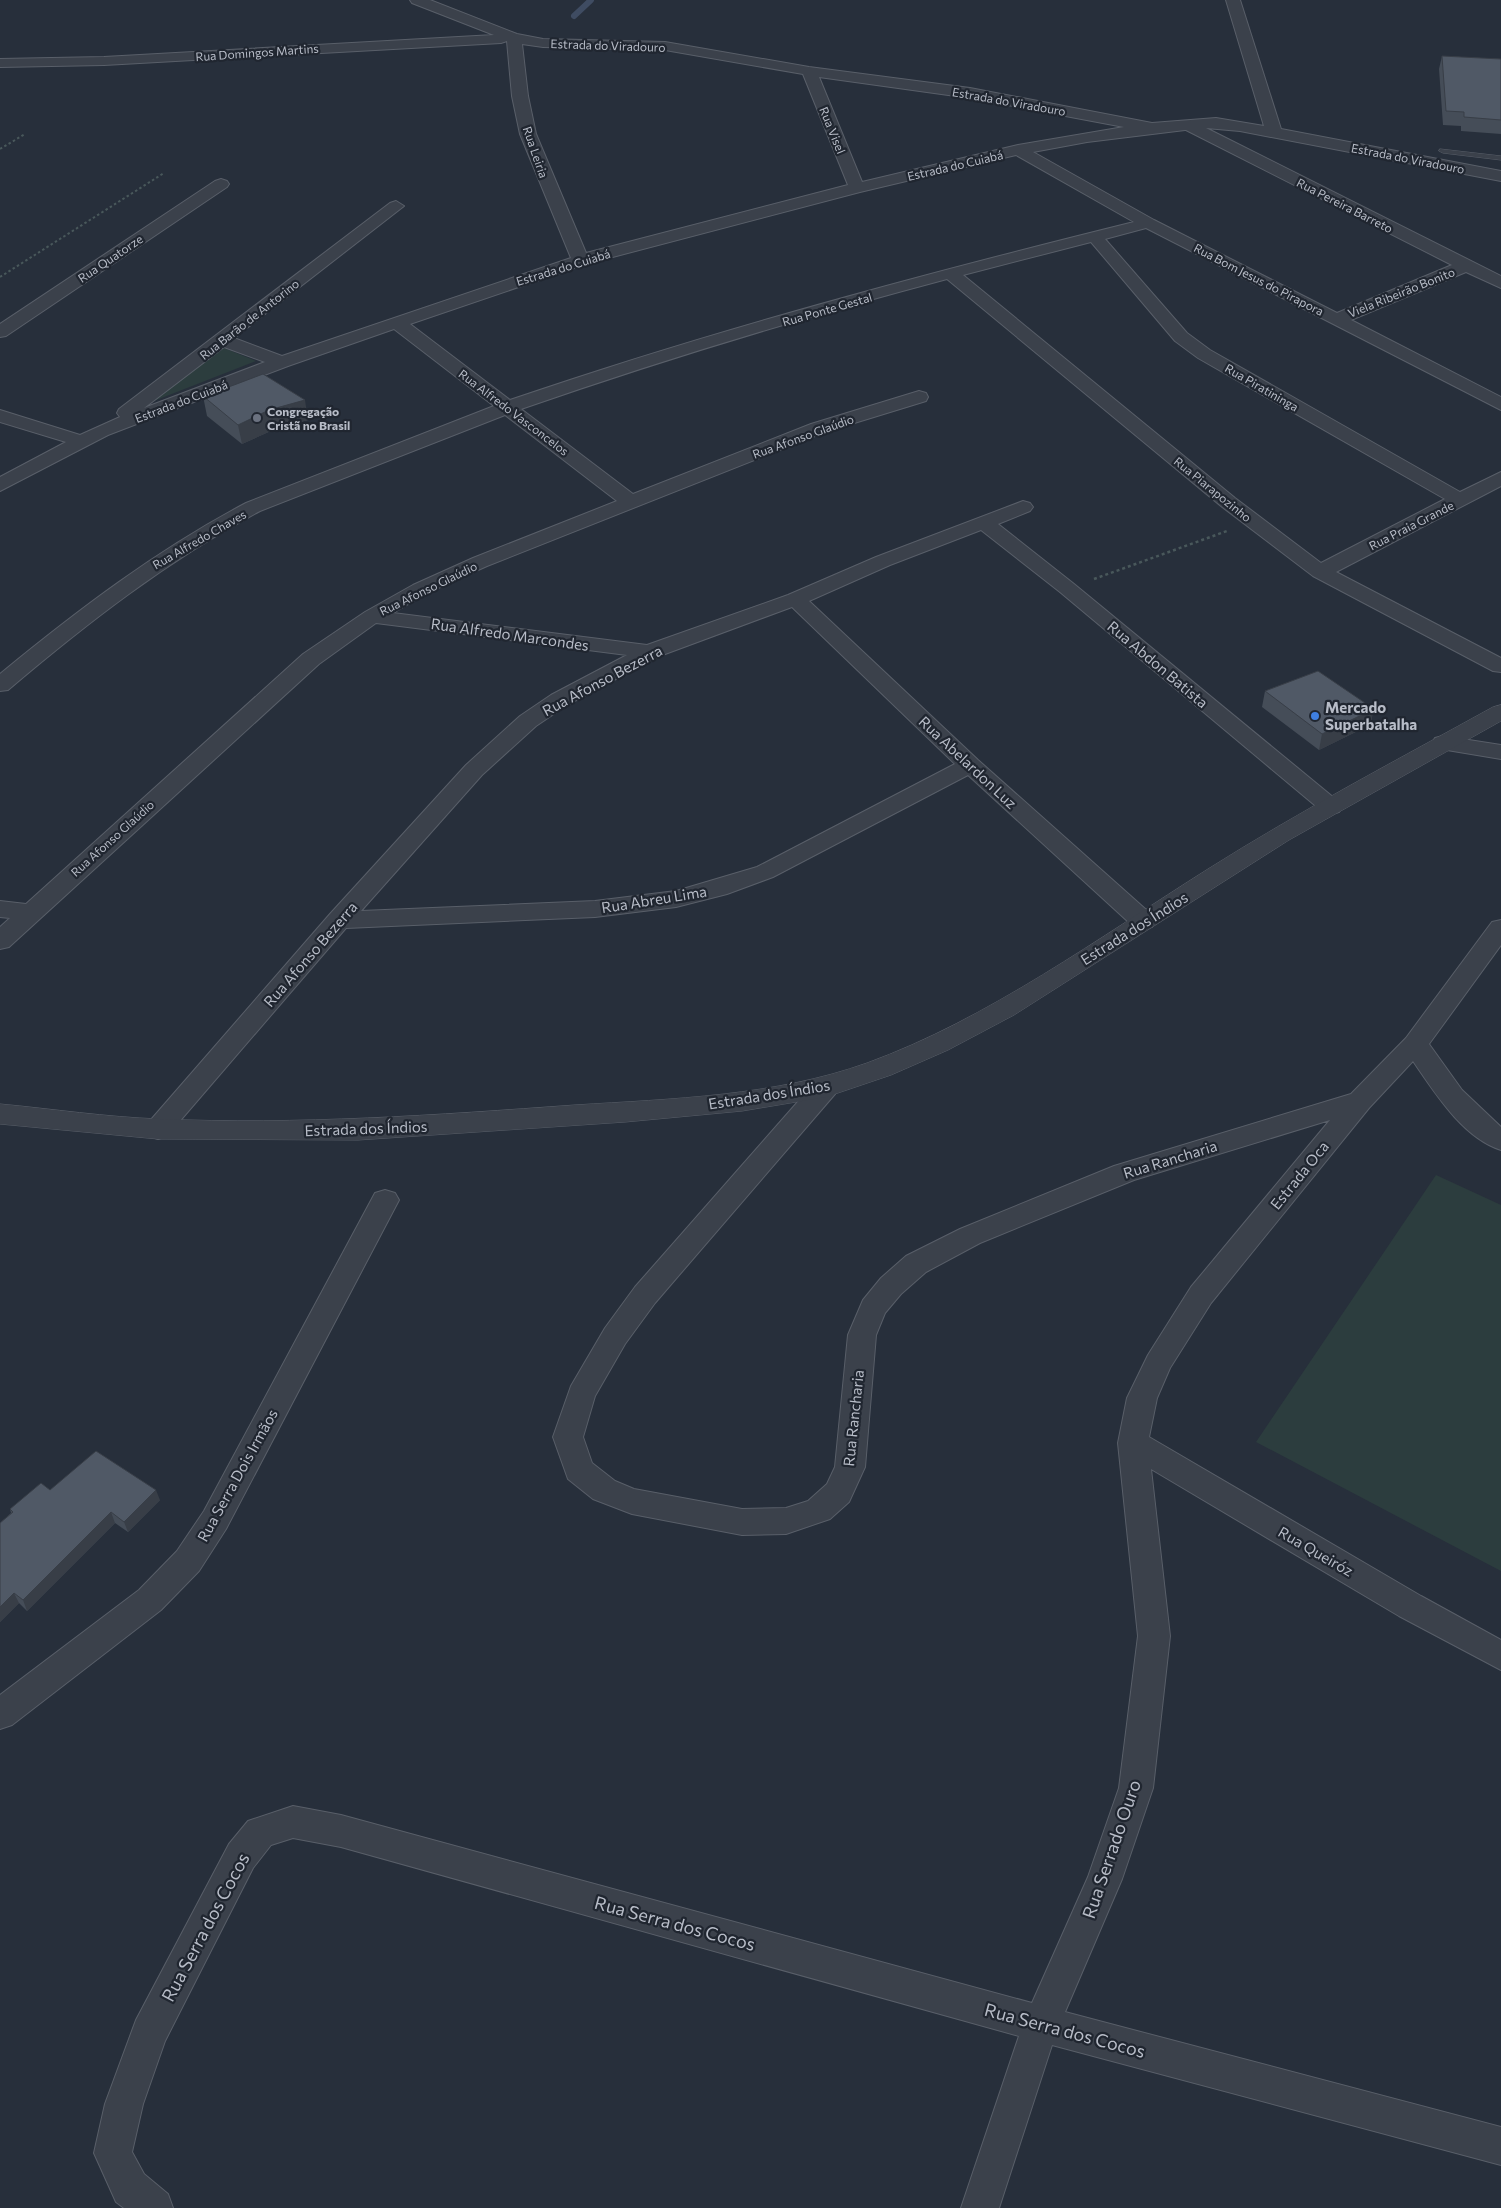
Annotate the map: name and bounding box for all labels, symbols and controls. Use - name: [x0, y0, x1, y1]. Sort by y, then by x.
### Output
- street label: Estrada do Viradouro: [550, 36, 666, 54]
- street label: Rua Domingos Martins: [195, 41, 319, 63]
- street label: Estrada do Viradouro: [951, 84, 1067, 118]
- street label: Rua Visel: [817, 104, 849, 156]
- street label: Rua Leiria: [521, 124, 551, 180]
- street label: Estrada do Viradouro: [1350, 140, 1466, 176]
- street label: Estrada do Cuiabá: [906, 147, 1004, 183]
- street label: Rua Pereira Barreto: [1295, 175, 1395, 235]
- street label: Rua Quatorze: [75, 231, 145, 285]
- street label: Rua Bom Jesus do Pirapora: [1191, 240, 1326, 319]
- street label: Estrada do Cuiabá: [514, 246, 612, 288]
- street label: Viela Ribeirão Bonito: [1345, 264, 1457, 320]
- street label: Rua Barão de Antorino: [197, 276, 301, 362]
- street label: Rua Ponte Gestal: [780, 289, 874, 329]
- street label: Rua Piratininga: [1223, 360, 1301, 414]
- street label: Rua Alfredo Vasconcelos: [456, 366, 572, 458]
- street label: Estrada do Cuiabá: [133, 377, 229, 425]
- place label: Congregação Cristã no Brasil: [267, 404, 350, 432]
- street label: Rua Afonso Glaúdio: [750, 411, 856, 461]
- marker: Congregação Cristã no Brasil: [251, 412, 263, 424]
- street label: Rua Piarapozinho: [1172, 454, 1254, 524]
- street label: Rua Praia Grande: [1366, 498, 1456, 552]
- street label: Rua Alfredo Chaves: [150, 507, 248, 571]
- street label: Rua Afonso Glaúdio: [377, 558, 479, 618]
- street label: Rua Alfredo Marcondes: [430, 614, 590, 654]
- street label: Rua Abdon Batista: [1104, 617, 1212, 711]
- street label: Rua Afonso Bezerra: [539, 641, 665, 719]
- place label: Mercado Superbatalha: [1325, 698, 1417, 733]
- marker: Mercado Superbatalha: [1309, 710, 1321, 722]
- street label: Rua Abelardon Luz: [915, 712, 1021, 812]
- street label: Rua Afonso Glaúdio: [68, 797, 156, 879]
- street label: Rua Abreu Lima: [600, 882, 708, 916]
- street label: Estrada dos Índios: [1077, 887, 1191, 968]
- street label: Rua Afonso Bezerra: [259, 898, 361, 1010]
- street label: Estrada dos Índios: [707, 1074, 831, 1113]
- street label: Estrada dos Índios: [304, 1116, 428, 1139]
- street label: Rua Rancharia: [1121, 1136, 1219, 1182]
- street label: Estrada Oca: [1266, 1137, 1332, 1213]
- street label: Rua Rancharia: [839, 1369, 867, 1467]
- street label: Rua Serra Dois Irmãos: [193, 1406, 281, 1544]
- street label: Rua Queiróz: [1275, 1522, 1357, 1580]
- street label: Rua Serrado Ouro: [1077, 1777, 1145, 1921]
- street label: Rua Serra dos Cocos: [156, 1849, 254, 2005]
- street label: Rua Serra dos Cocos: [592, 1891, 758, 1955]
- street label: Rua Serra dos Cocos: [982, 1998, 1148, 2062]

